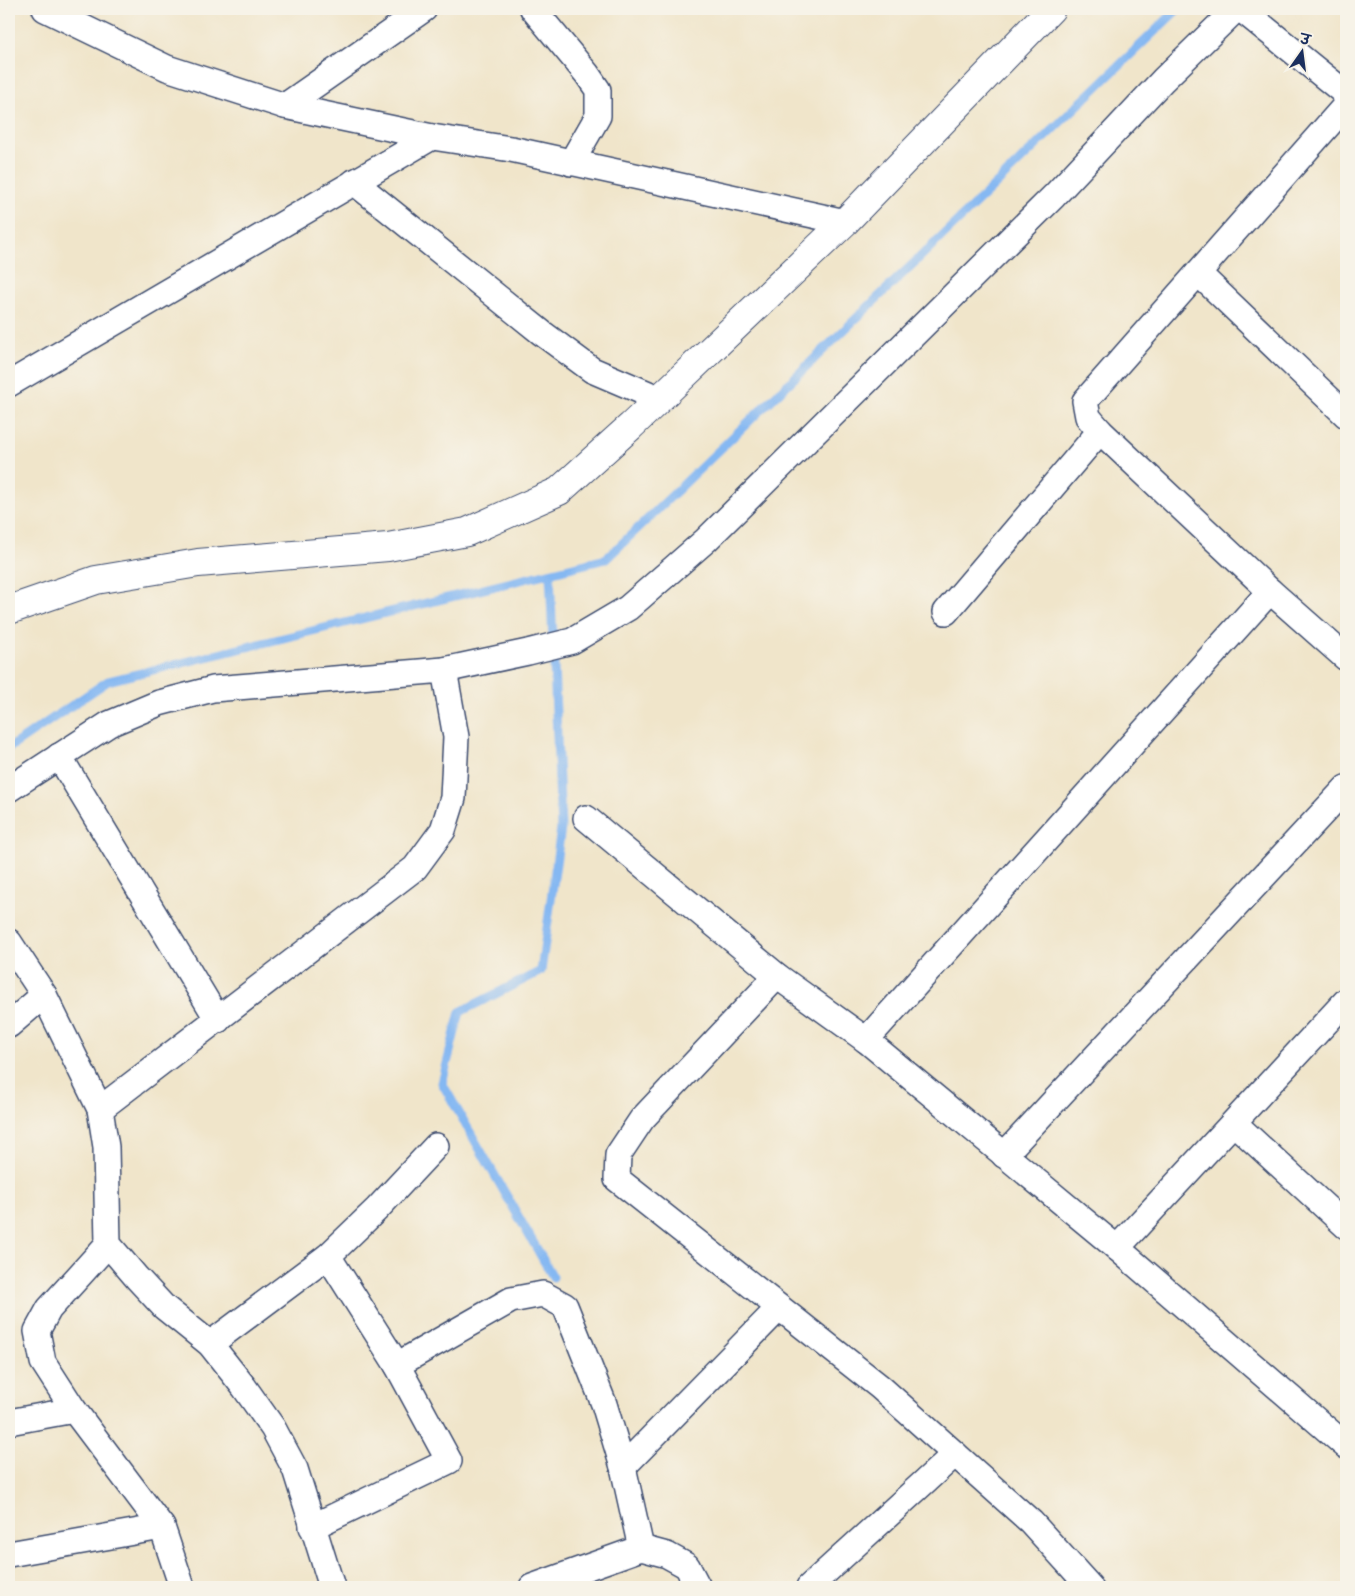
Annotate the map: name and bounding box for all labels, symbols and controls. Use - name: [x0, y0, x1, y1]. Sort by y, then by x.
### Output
- text: उ: [1296, 27, 1314, 51]
- north arrow: [1278, 28, 1328, 78]

